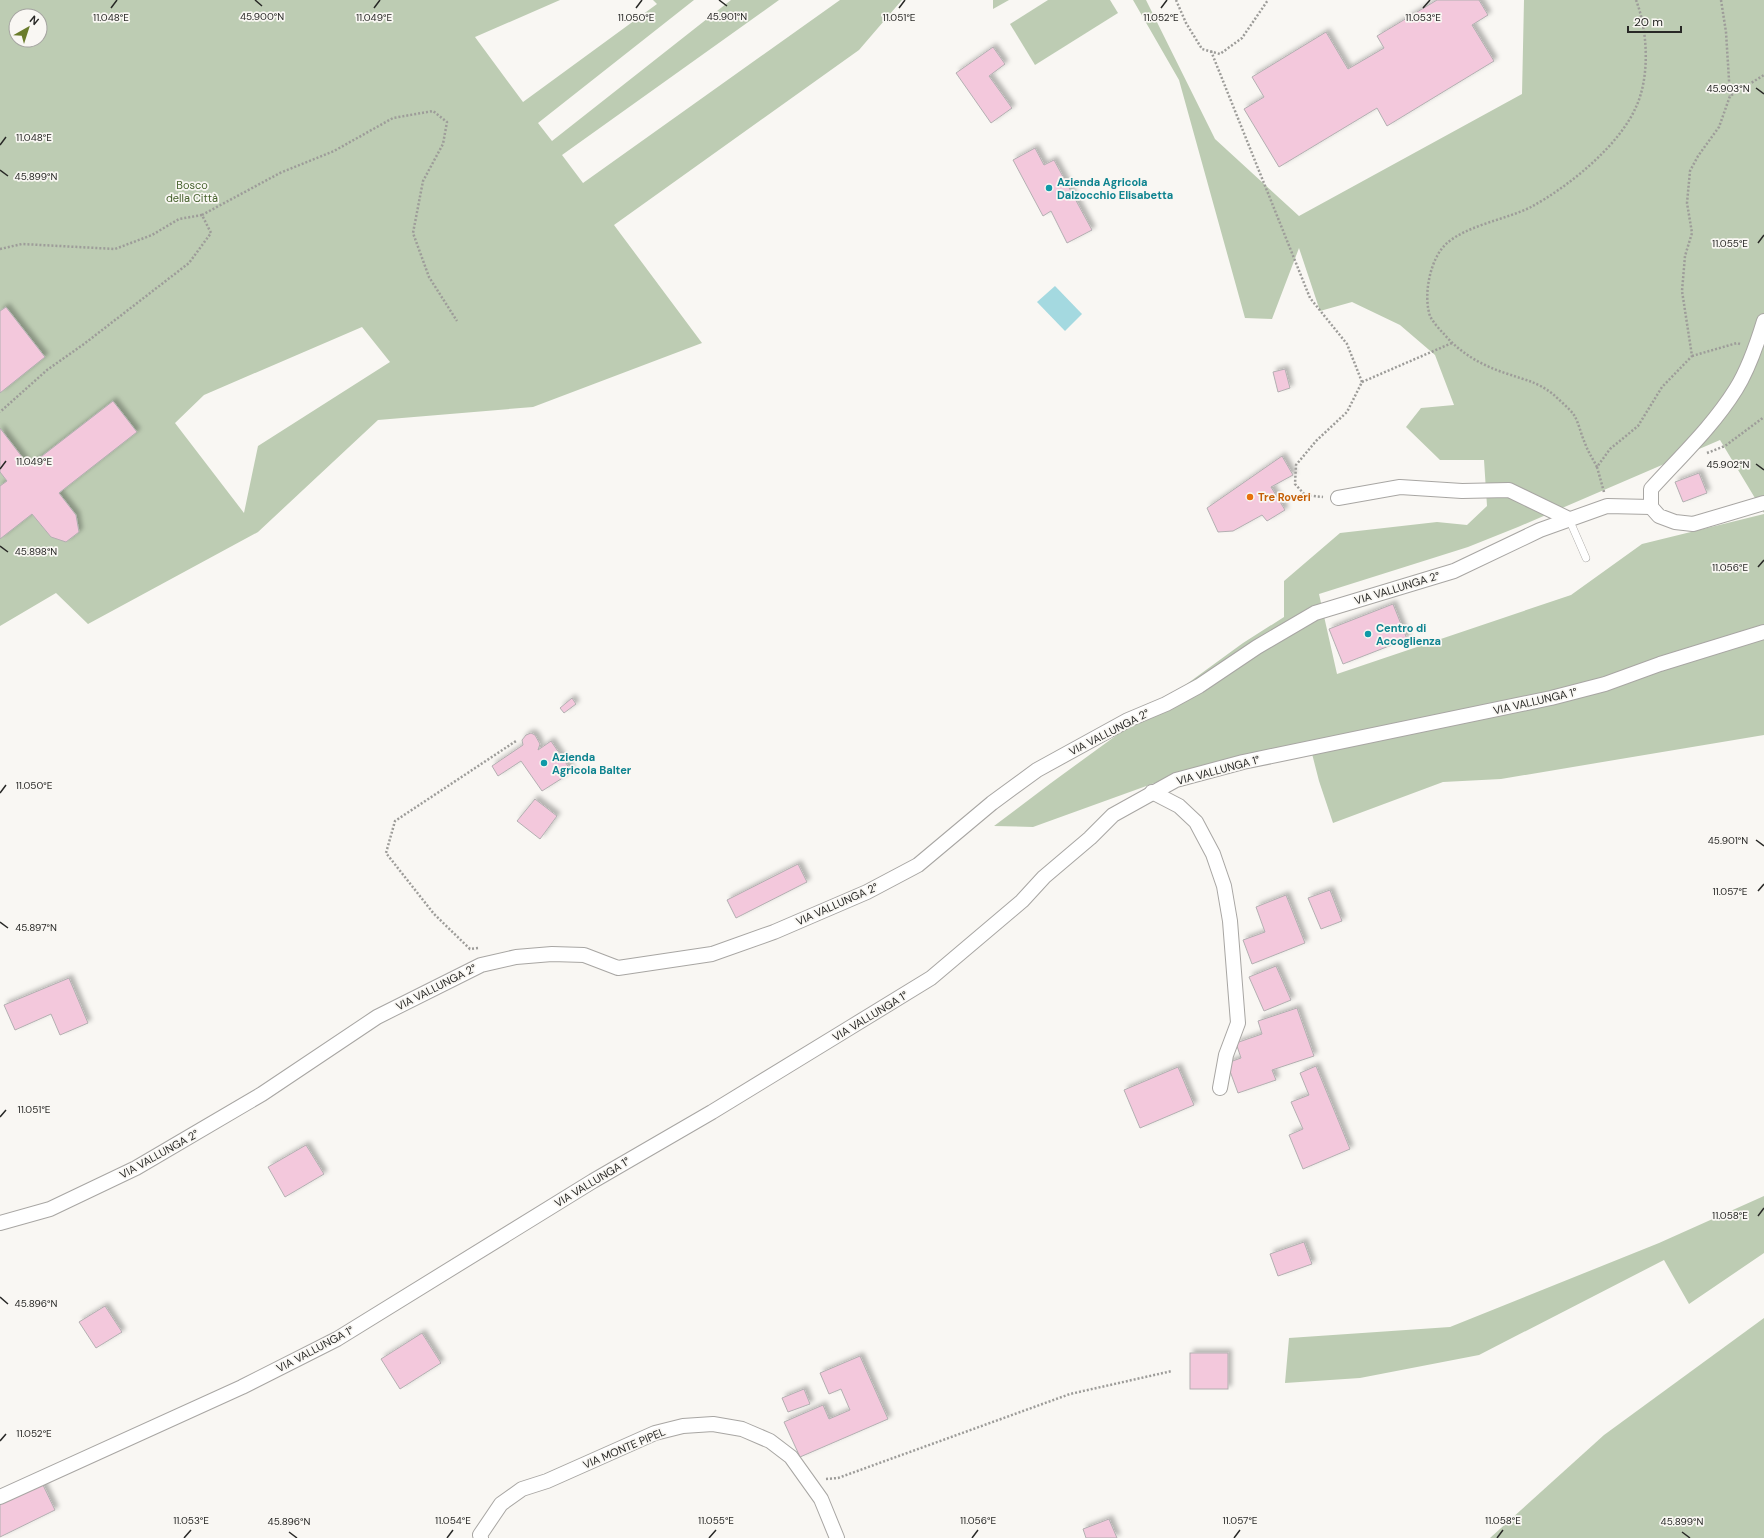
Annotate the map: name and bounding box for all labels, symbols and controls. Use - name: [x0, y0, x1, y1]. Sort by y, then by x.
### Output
- north arrow: [8, 8, 48, 48]
- scale bar: [1628, 8, 1681, 34]
- text: 45.900°N: [240, 10, 284, 23]
- text: 45.901°N: [707, 10, 747, 23]
- text: 11.048°E: [93, 11, 129, 24]
- text: 11.049°E: [356, 11, 392, 24]
- text: 11.050°E: [618, 11, 655, 24]
- text: 11.051°E: [883, 11, 916, 24]
- text: 11.052°E: [1143, 11, 1179, 24]
- text: 11.053°E: [1405, 11, 1441, 24]
- text: N: [27, 12, 42, 28]
- text: 20 m: [1634, 14, 1663, 30]
- text: 45.903°N: [1706, 82, 1750, 95]
- text: 11.048°E: [16, 131, 52, 144]
- text: 45.899°N: [15, 170, 58, 183]
- place label: Azienda Agricola Dalzocchio Elisabetta: [1057, 175, 1173, 202]
- park label: Bosco della Città: [166, 178, 218, 205]
- marker: Azienda Agricola Dalzocchio Elisabetta: [1044, 183, 1054, 193]
- text: 11.055°E: [1712, 237, 1748, 250]
- text: 11.049°E: [16, 455, 52, 468]
- text: 45.902°N: [1707, 458, 1750, 471]
- place label: Tre Roveri: [1258, 490, 1311, 504]
- marker: Tre Roveri: [1245, 492, 1255, 502]
- text: 45.898°N: [15, 545, 57, 558]
- text: 11.056°E: [1712, 561, 1748, 574]
- street label: VIA VALLUNGA 2°: [1353, 568, 1442, 608]
- place label: Centro di Accoglienza: [1376, 621, 1441, 648]
- marker: Centro di Accoglienza: [1363, 629, 1373, 639]
- street label: VIA VALLUNGA 1°: [1492, 685, 1578, 717]
- street label: VIA VALLUNGA 2°: [1066, 706, 1152, 758]
- place label: Azienda Agricola Balter: [552, 750, 632, 777]
- street label: VIA VALLUNGA 1°: [1175, 752, 1261, 788]
- marker: Azienda Agricola Balter: [539, 758, 549, 768]
- text: 11.050°E: [16, 779, 53, 792]
- text: 45.901°N: [1708, 834, 1748, 847]
- street label: VIA VALLUNGA 2°: [794, 880, 880, 928]
- text: 11.057°E: [1712, 885, 1748, 898]
- text: 45.897°N: [15, 921, 57, 934]
- street label: VIA VALLUNGA 2°: [393, 961, 479, 1013]
- street label: VIA VALLUNGA 1°: [830, 988, 910, 1044]
- text: 11.051°E: [18, 1103, 51, 1116]
- street label: VIA VALLUNGA 2°: [117, 1126, 201, 1182]
- street label: VIA VALLUNGA 1°: [552, 1154, 632, 1210]
- text: 11.058°E: [1712, 1209, 1748, 1222]
- text: 45.896°N: [15, 1297, 58, 1310]
- street label: VIA VALLUNGA 1°: [274, 1323, 356, 1375]
- street label: VIA MONTE PIPEL: [581, 1424, 668, 1472]
- text: 11.052°E: [16, 1427, 52, 1440]
- text: 11.053°E: [173, 1514, 209, 1527]
- text: 11.054°E: [435, 1514, 471, 1527]
- text: 11.055°E: [698, 1514, 734, 1527]
- text: 11.056°E: [960, 1514, 996, 1527]
- text: 11.057°E: [1222, 1514, 1258, 1527]
- text: 11.058°E: [1485, 1514, 1521, 1527]
- text: 45.896°N: [268, 1515, 311, 1528]
- text: 45.899°N: [1661, 1515, 1704, 1528]

